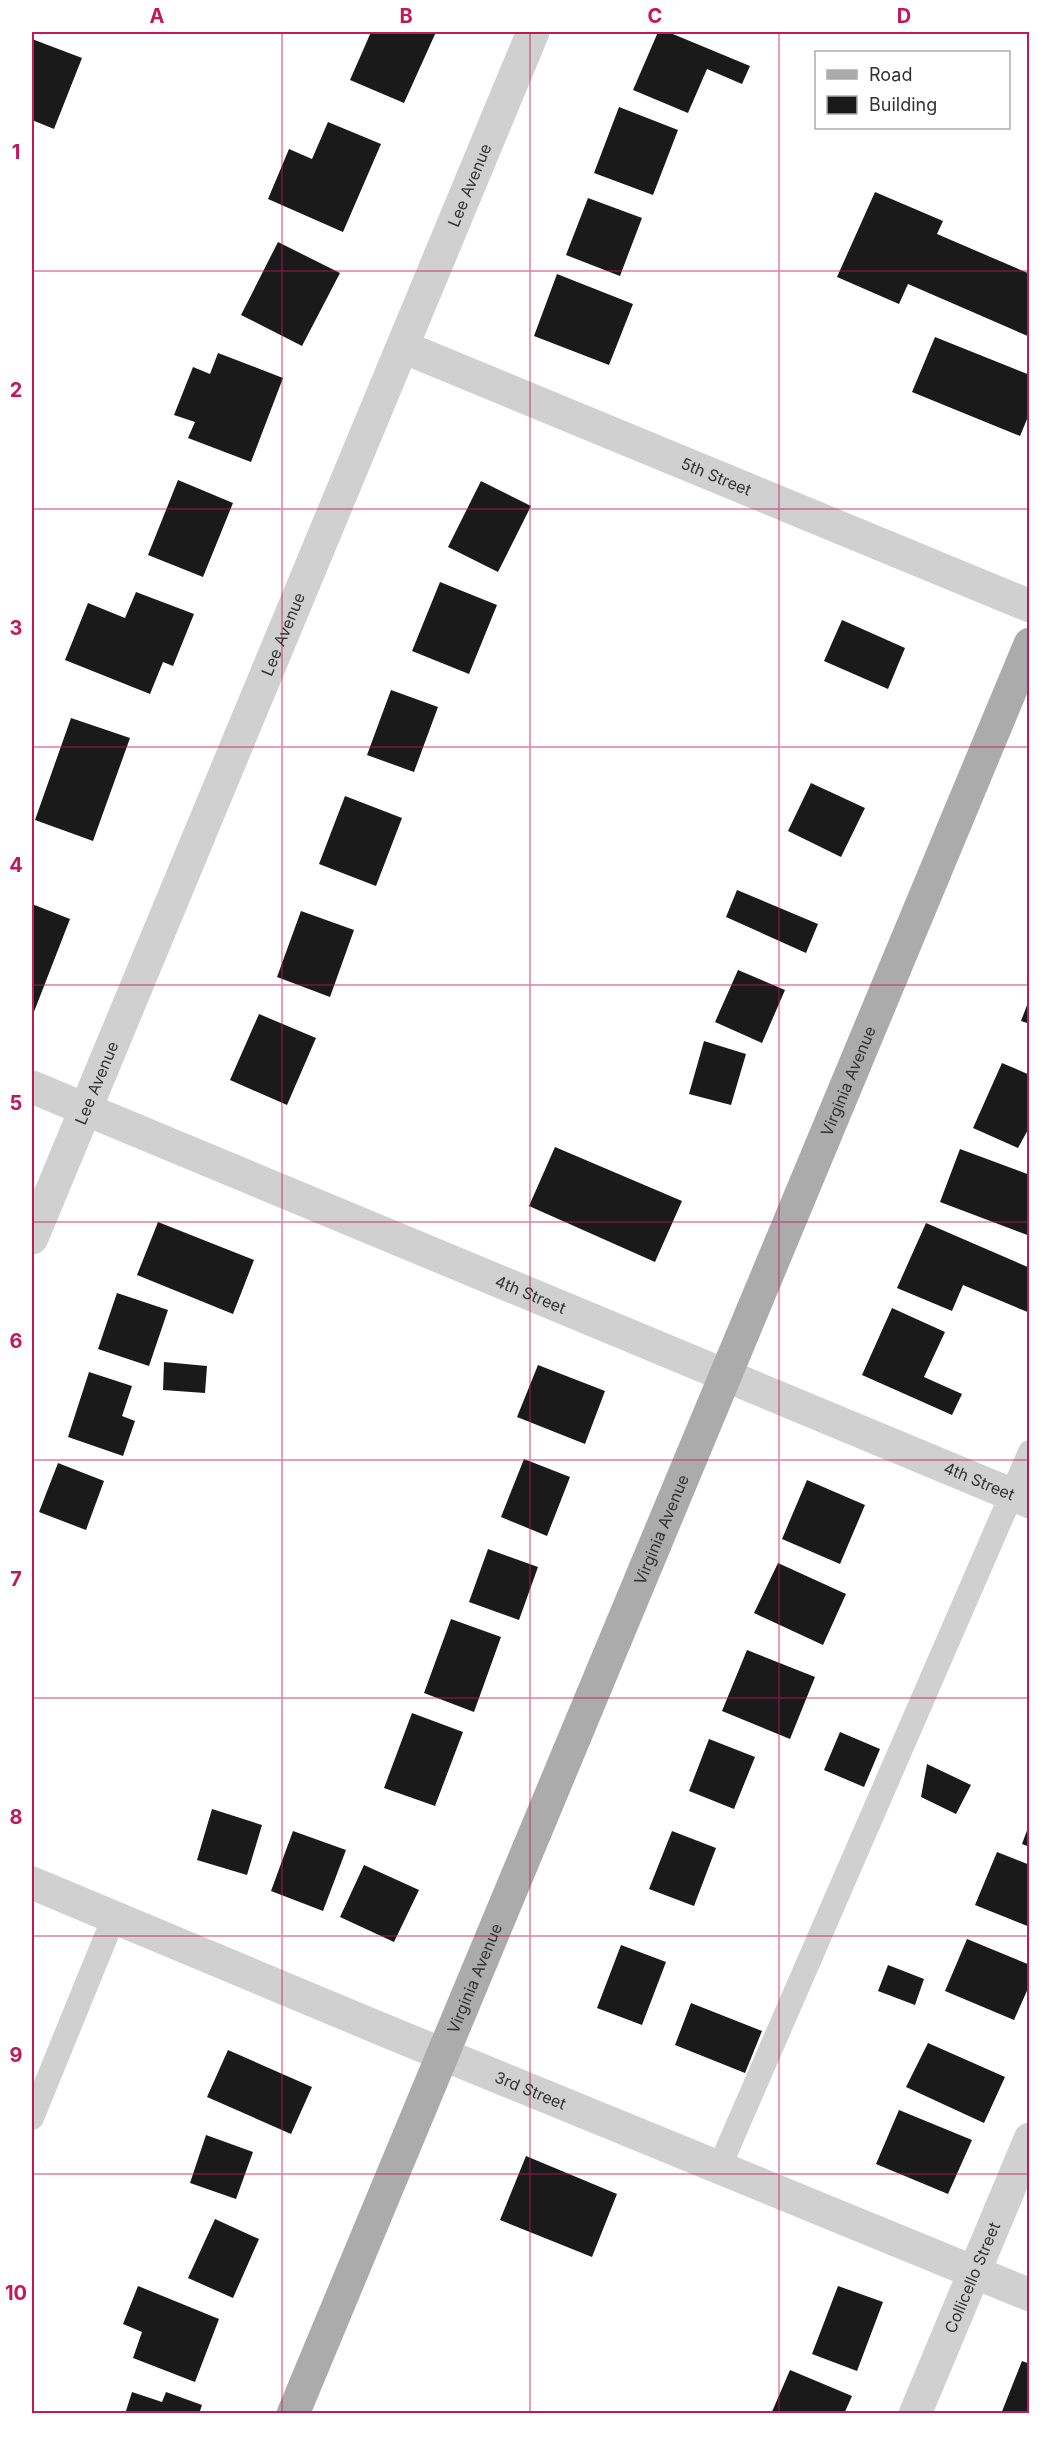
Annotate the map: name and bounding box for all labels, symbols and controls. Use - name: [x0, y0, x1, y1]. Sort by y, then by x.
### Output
- text: A: [150, 4, 165, 28]
- text: B: [399, 4, 413, 28]
- text: C: [648, 4, 662, 28]
- text: D: [897, 4, 911, 28]
- legend: [815, 51, 1010, 129]
- text: Road: [869, 64, 912, 85]
- text: Building: [869, 94, 937, 115]
- text: 1: [12, 140, 20, 164]
- street label: Lee Avenue: [443, 141, 496, 230]
- text: 2: [10, 378, 22, 402]
- street label: 5th Street: [678, 453, 754, 500]
- street label: Lee Avenue: [257, 589, 309, 679]
- text: 3: [10, 616, 22, 640]
- text: 4: [9, 853, 23, 877]
- street label: Virginia Avenue: [816, 1023, 880, 1139]
- street label: Lee Avenue: [70, 1038, 123, 1128]
- text: 5: [10, 1091, 22, 1115]
- street label: 4th Street: [492, 1271, 569, 1318]
- text: 6: [10, 1329, 23, 1353]
- street label: 4th Street: [941, 1457, 1018, 1505]
- street label: Virginia Avenue: [629, 1472, 693, 1588]
- text: 7: [10, 1567, 22, 1591]
- text: 8: [9, 1805, 23, 1829]
- street label: Virginia Avenue: [443, 1920, 506, 2036]
- text: 9: [10, 2043, 23, 2067]
- street label: 3rd Street: [492, 2067, 569, 2114]
- street label: Collicello Street: [940, 2219, 1004, 2336]
- text: 10: [5, 2281, 27, 2305]

